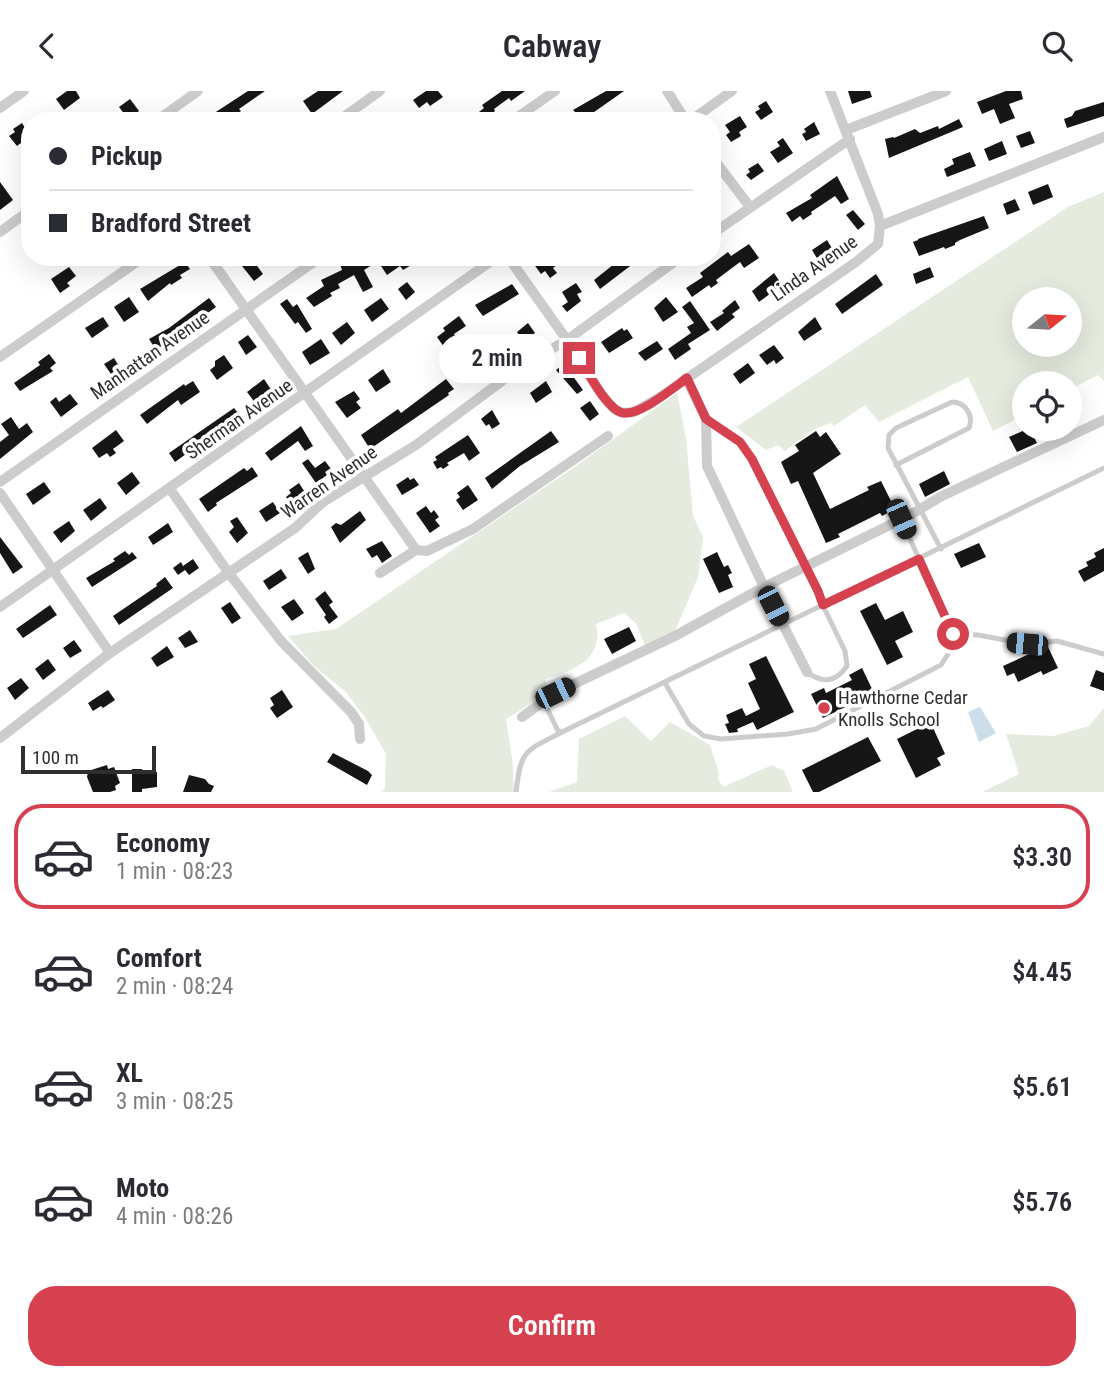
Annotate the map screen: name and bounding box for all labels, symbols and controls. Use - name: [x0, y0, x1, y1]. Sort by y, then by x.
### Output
- icon: back: [28, 27, 66, 65]
- text: Cabway: [503, 27, 601, 65]
- icon: search: [1038, 27, 1076, 65]
- text: Pickup: [91, 141, 162, 171]
- text: Bradford Street: [91, 208, 251, 238]
- street label: Linda Avenue: [766, 230, 862, 306]
- north arrow: [1012, 287, 1082, 357]
- map controls: [1012, 287, 1082, 441]
- street label: Manhattan Avenue: [86, 306, 214, 404]
- callout: 2 min: [439, 334, 554, 383]
- route end: [563, 342, 595, 374]
- text: 2 min: [472, 345, 522, 372]
- button: locate: [1012, 371, 1082, 441]
- street label: Sherman Avenue: [181, 374, 297, 464]
- street label: Warren Avenue: [277, 440, 381, 523]
- car: [883, 496, 920, 542]
- car: [755, 583, 792, 629]
- route start: [937, 618, 969, 650]
- car: [1006, 632, 1049, 656]
- car: [532, 674, 579, 712]
- place label: Hawthorne Cedar Knolls School: [838, 686, 968, 731]
- marker: Hawthorne Cedar Knolls School: [816, 700, 832, 716]
- scale bar: [21, 743, 156, 775]
- text: 100 m: [32, 746, 79, 769]
- icon: car: [32, 825, 95, 888]
- text: Economy: [116, 828, 210, 858]
- text: $3.30: [1012, 842, 1072, 872]
- text: 1 min · 08:23: [116, 858, 233, 885]
- icon: car: [32, 940, 95, 1003]
- text: Comfort: [116, 943, 202, 973]
- text: $4.45: [1012, 957, 1072, 987]
- text: 2 min · 08:24: [116, 973, 233, 1000]
- icon: car: [32, 1055, 95, 1118]
- text: XL: [116, 1058, 143, 1088]
- text: $5.61: [1012, 1072, 1072, 1102]
- text: 3 min · 08:25: [116, 1088, 233, 1115]
- icon: car: [32, 1170, 95, 1233]
- text: Moto: [116, 1173, 169, 1203]
- text: $5.76: [1012, 1187, 1072, 1217]
- text: 4 min · 08:26: [116, 1203, 233, 1230]
- button: Confirm: [28, 1286, 1076, 1366]

